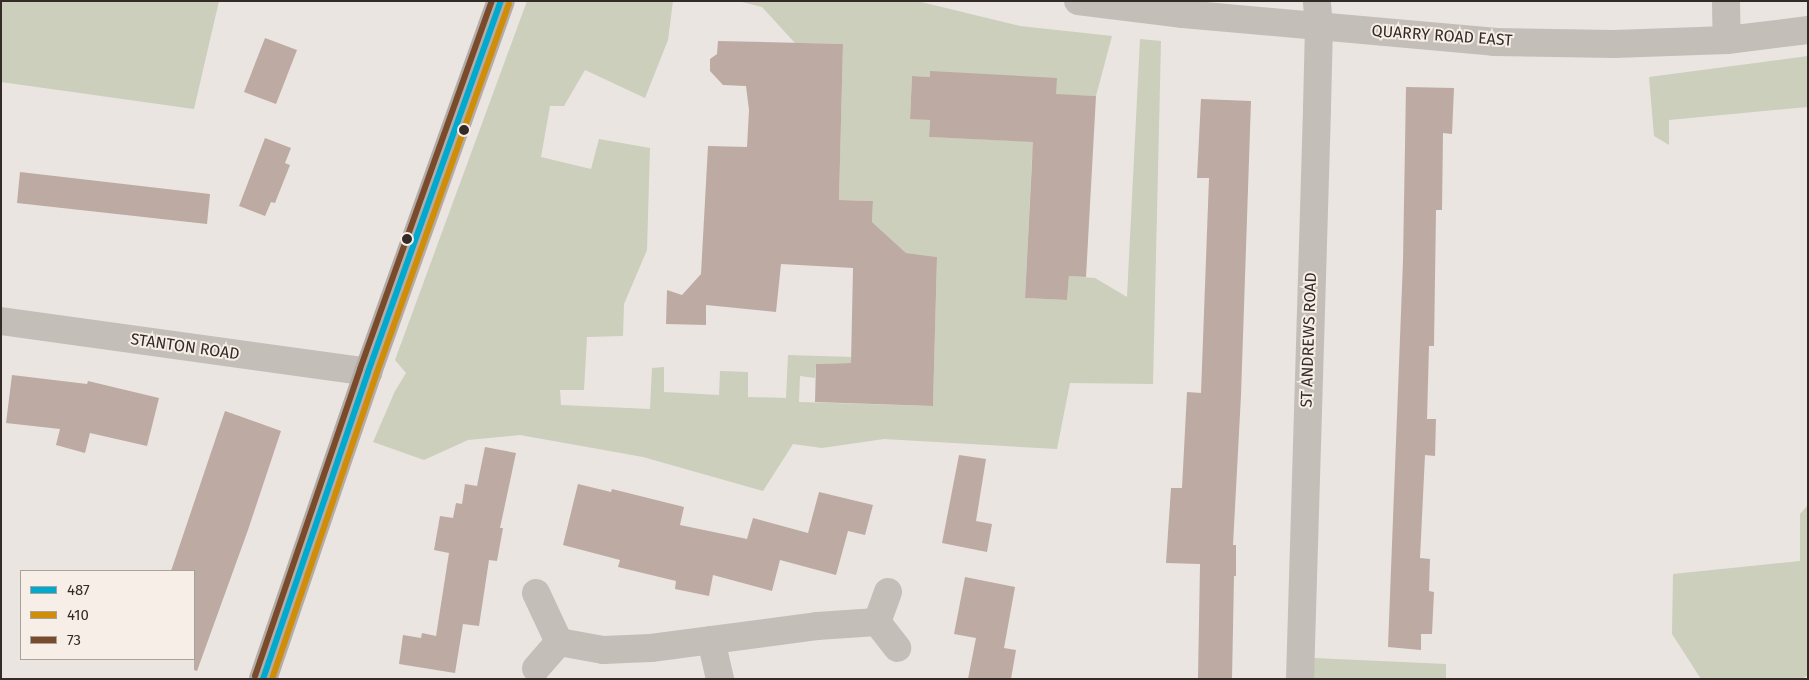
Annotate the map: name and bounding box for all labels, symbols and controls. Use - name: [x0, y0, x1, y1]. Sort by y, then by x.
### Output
- street label: QUARRY ROAD EAST: [1371, 21, 1513, 51]
- unlabelled marker: [459, 125, 469, 135]
- unlabelled marker: [402, 234, 412, 244]
- street label: ST ANDREWS ROAD: [1297, 272, 1321, 408]
- street label: STANTON ROAD: [129, 330, 241, 364]
- legend: [20, 570, 195, 660]
- text: 487: [67, 581, 90, 599]
- text: 410: [67, 606, 89, 624]
- text: 73: [67, 631, 81, 649]

